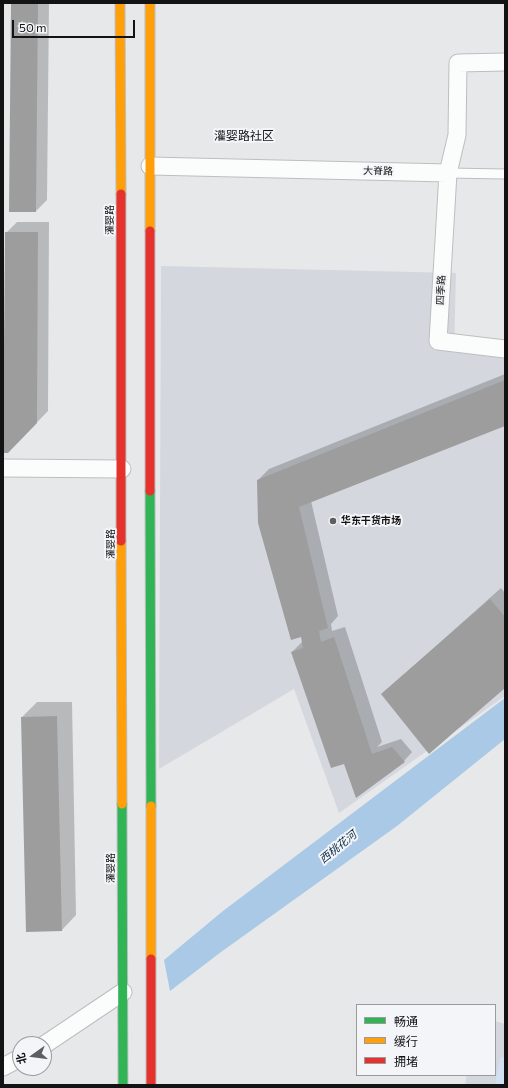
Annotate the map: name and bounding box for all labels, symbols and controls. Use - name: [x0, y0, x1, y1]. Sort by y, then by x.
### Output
- scale bar: [14, 12, 137, 38]
- text: 50 m: [19, 20, 47, 34]
- district label: 灌婴路社区: [214, 129, 274, 143]
- street label: 大脊路: [363, 165, 393, 177]
- street label: 灌婴路: [104, 205, 116, 235]
- street label: 四季路: [434, 275, 448, 305]
- place label: 华东干货市场: [341, 515, 401, 527]
- marker: 华东干货市场: [328, 516, 338, 526]
- street label: 灌婴路: [105, 529, 117, 559]
- water label: 西桃花河: [317, 828, 359, 866]
- street label: 灌婴路: [105, 853, 117, 883]
- legend: [356, 1004, 496, 1076]
- text: 畅通: [394, 1014, 418, 1028]
- text: 缓行: [394, 1034, 418, 1048]
- north arrow: [12, 1036, 52, 1076]
- text: 北: [13, 1052, 28, 1066]
- text: 拥堵: [394, 1054, 418, 1068]

